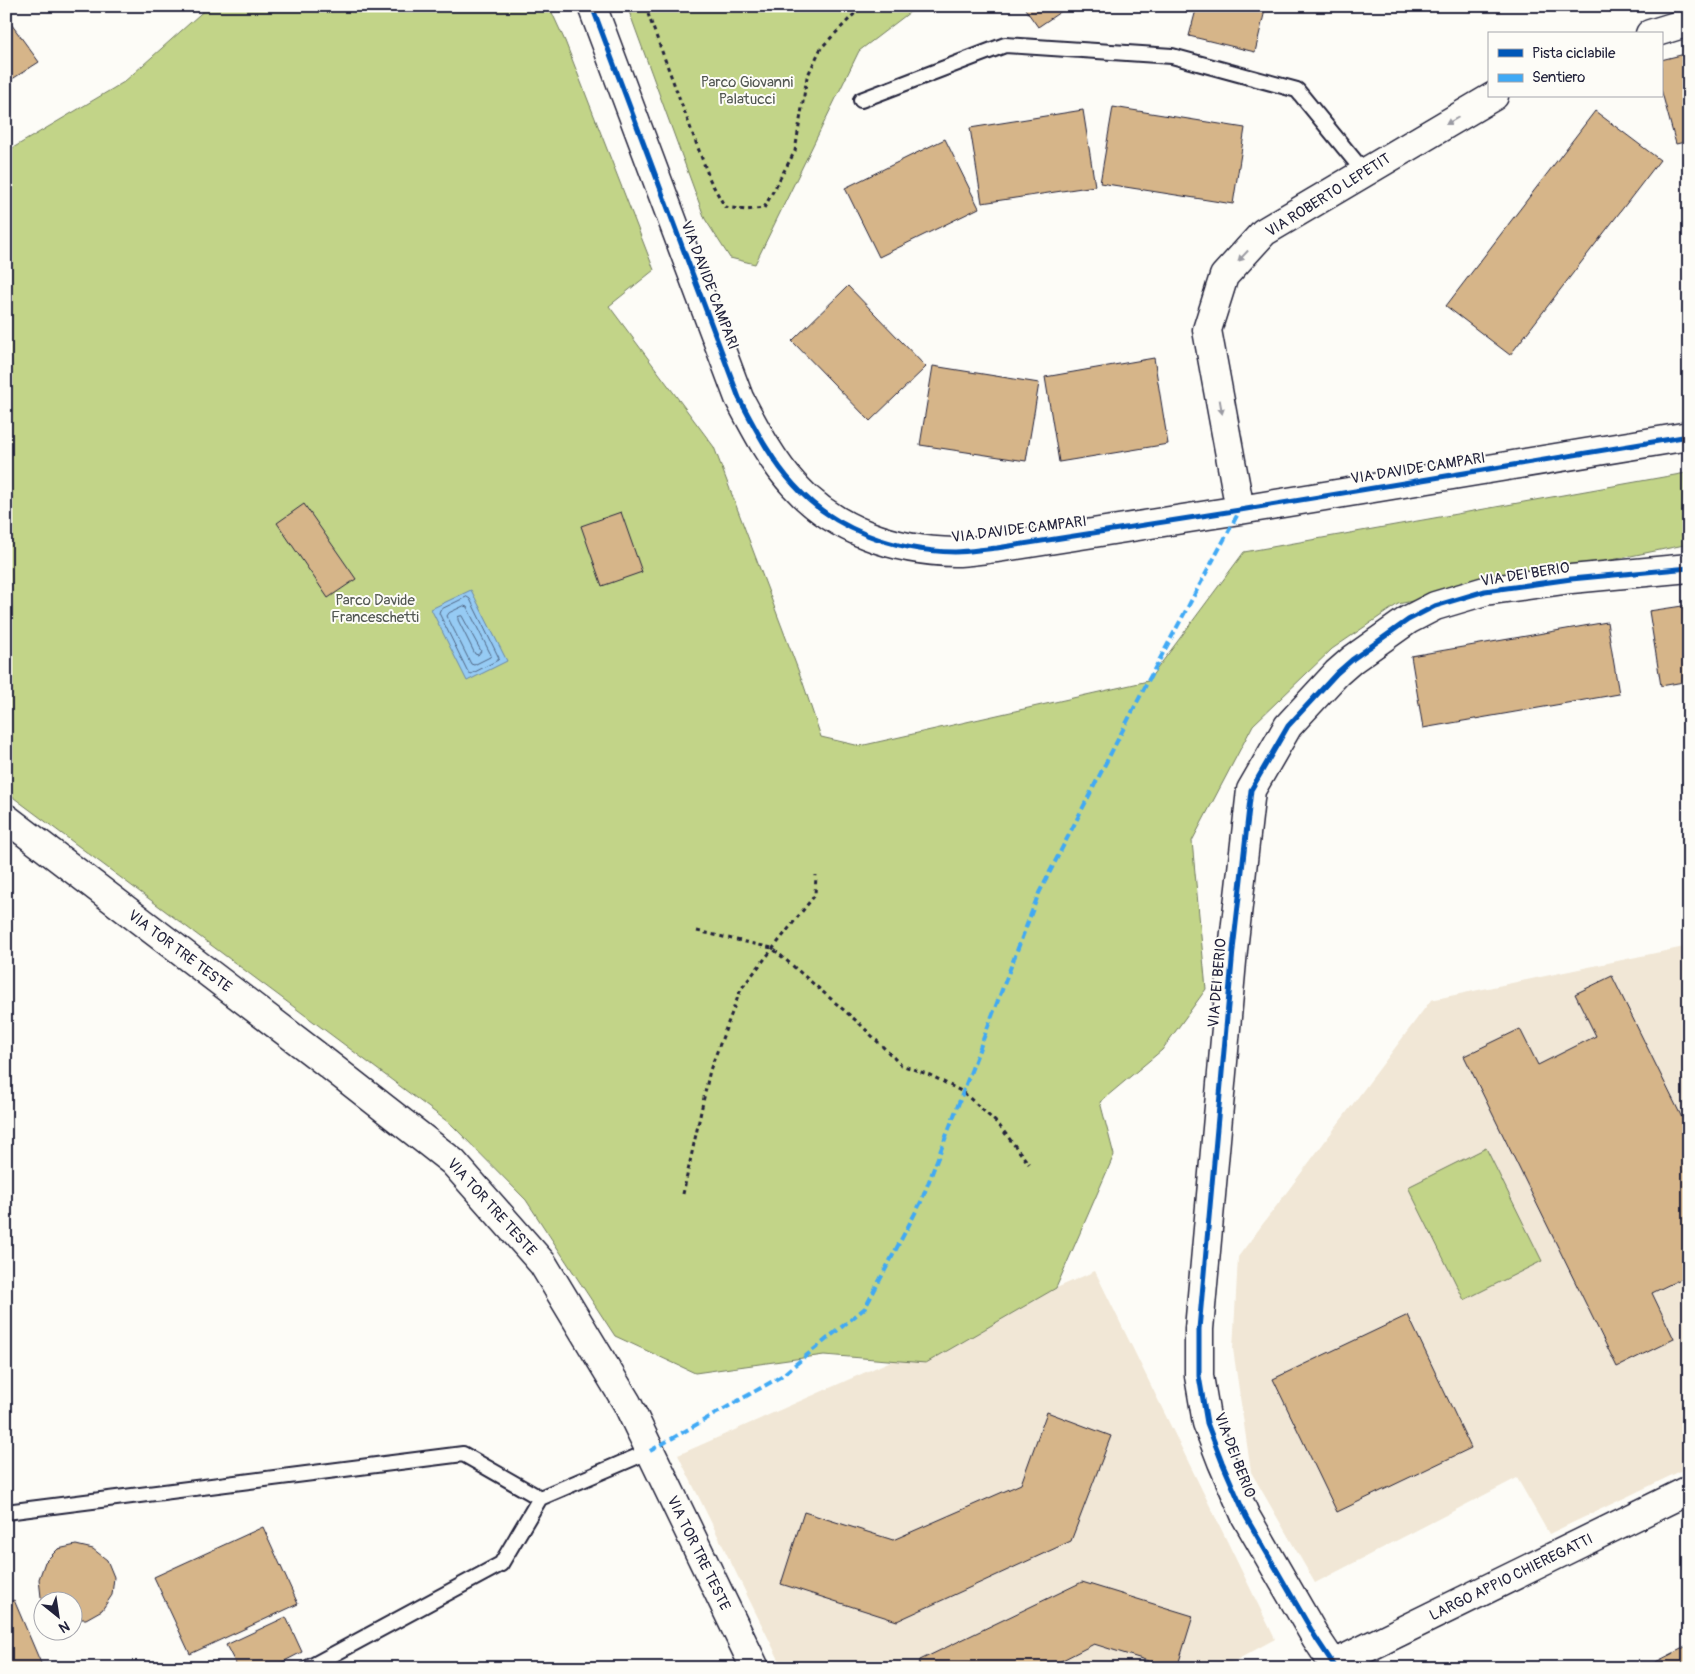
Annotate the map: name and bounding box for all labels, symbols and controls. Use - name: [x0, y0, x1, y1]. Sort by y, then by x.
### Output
- legend: [1488, 32, 1662, 98]
- text: Pista ciclabile: [1532, 44, 1616, 63]
- text: Sentiero: [1532, 68, 1585, 87]
- park label: Parco Giovanni Palatucci: [701, 73, 794, 109]
- one-way arrow: [1445, 116, 1458, 125]
- street label: VIA ROBERTO LEPETIT: [1262, 149, 1394, 242]
- street label: VIA DAVIDE CAMPARI: [676, 218, 743, 352]
- one-way arrow: [1237, 249, 1249, 261]
- one-way arrow: [1217, 400, 1225, 416]
- street label: VIA DAVIDE CAMPARI: [1349, 448, 1487, 489]
- street label: VIA DAVIDE CAMPARI: [950, 512, 1088, 547]
- street label: VIA DEI BERIO: [1479, 558, 1571, 591]
- park label: Parco Davide Franceschetti: [331, 591, 419, 627]
- street label: VIA TOR TRE TESTE: [124, 906, 236, 997]
- street label: VIA DEI BERIO: [1204, 938, 1231, 1029]
- street label: VIA TOR TRE TESTE: [443, 1155, 541, 1260]
- street label: VIA DEI BERIO: [1210, 1410, 1259, 1500]
- street label: VIA TOR TRE TESTE: [663, 1493, 735, 1614]
- street label: LARGO APPIO CHIEREGATTI: [1426, 1530, 1596, 1625]
- north arrow: [32, 1592, 82, 1642]
- text: N: [56, 1617, 73, 1637]

